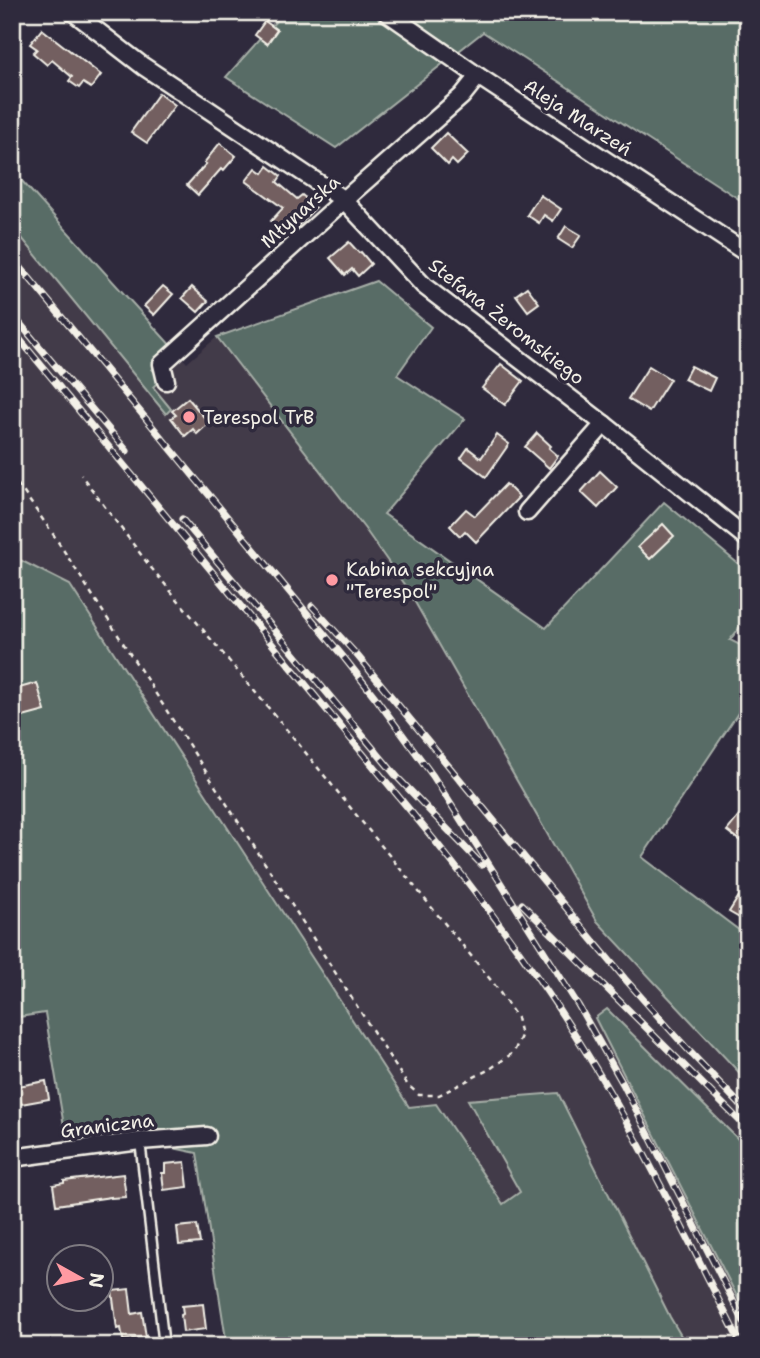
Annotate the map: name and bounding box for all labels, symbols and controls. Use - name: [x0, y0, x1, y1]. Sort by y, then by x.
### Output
- street label: Aleja Marzeń: [519, 73, 637, 162]
- street label: Młynarska: [255, 169, 345, 254]
- street label: Stefana Żeromskiego: [424, 253, 590, 390]
- place label: Terespol TrB: [203, 405, 314, 430]
- marker: Terespol TrB: [181, 409, 197, 425]
- place label: Kabina sekcyjna "Terespol": [346, 557, 494, 604]
- marker: Kabina sekcyjna "Terespol": [324, 572, 340, 588]
- street label: Graniczna: [59, 1107, 155, 1144]
- north arrow: [46, 1242, 116, 1312]
- text: N: [83, 1271, 110, 1289]

